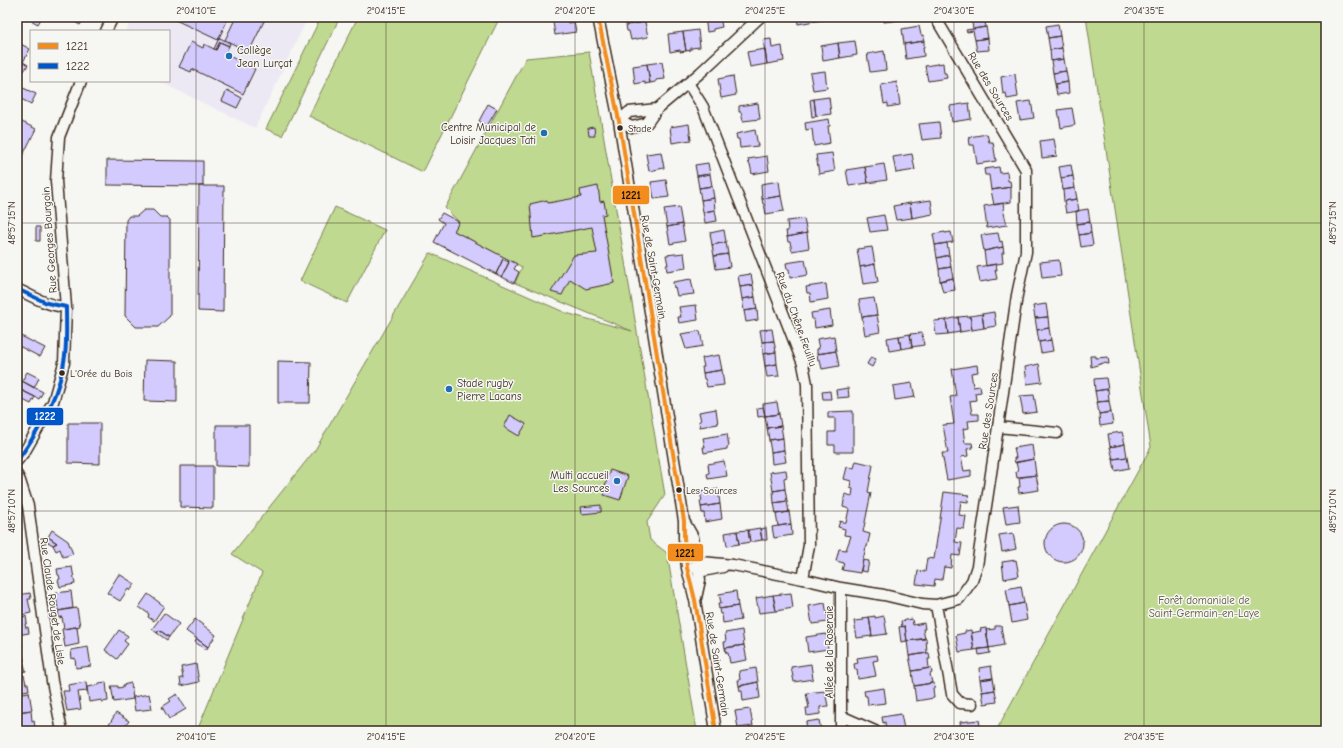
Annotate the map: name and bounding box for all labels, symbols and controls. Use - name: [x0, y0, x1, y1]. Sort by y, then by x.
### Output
- text: 2°04'10"E: [176, 5, 216, 17]
- text: 2°04'15"E: [367, 5, 405, 17]
- text: 2°04'20"E: [555, 5, 595, 17]
- text: 2°04'25"E: [745, 5, 785, 17]
- text: 2°04'30"E: [934, 5, 974, 17]
- text: 2°04'35"E: [1124, 5, 1164, 17]
- legend: [30, 30, 170, 82]
- text: 1221: [66, 39, 88, 53]
- place label: Collège Jean Lurçat: [237, 44, 293, 70]
- street label: Rue des Sources: [965, 50, 1016, 123]
- marker: Collège Jean Lurçat: [224, 51, 234, 61]
- text: 1222: [66, 59, 90, 73]
- place label: Centre Municipal de Loisir Jacques Tati: [441, 121, 536, 147]
- marker: Stade: [615, 123, 625, 133]
- place label: Stade: [628, 123, 652, 135]
- marker: Centre Municipal de Loisir Jacques Tati: [539, 128, 549, 138]
- line badge: 1221: [612, 185, 650, 205]
- street label: Rue Georges Bourgoin: [39, 186, 60, 294]
- text: 1221: [621, 189, 641, 202]
- text: 48°57'15"N: [6, 201, 18, 245]
- text: 48°57'15"N: [1327, 201, 1339, 245]
- street label: Rue de Saint-Germain: [638, 214, 669, 320]
- street label: Rue du Chêne Feuillu: [773, 270, 820, 368]
- marker: L'Orée du Bois: [57, 368, 67, 378]
- place label: L'Orée du Bois: [70, 368, 132, 380]
- street label: Rue des Sources: [976, 371, 1001, 451]
- place label: Stade rugby Pierre Lacans: [457, 377, 522, 403]
- marker: Stade rugby Pierre Lacans: [444, 384, 454, 394]
- line badge: 1222: [26, 407, 64, 426]
- text: 1222: [35, 410, 56, 423]
- place label: Multi accueil Les Sources: [550, 469, 609, 495]
- marker: Multi accueil Les Sources: [612, 476, 622, 486]
- marker: Les Sources: [674, 485, 684, 495]
- place label: Les Sources: [686, 485, 737, 497]
- text: 48°57'10"N: [6, 489, 18, 533]
- text: 48°57'10"N: [1327, 489, 1339, 533]
- street label: Rue Claude Rouget de Lisle: [37, 537, 68, 666]
- line badge: 1221: [667, 543, 704, 562]
- text: 1221: [675, 547, 695, 560]
- park label: Forêt domaniale de Saint-Germain-en-Laye: [1149, 594, 1260, 620]
- street label: Allée de la Roseraie: [823, 605, 836, 698]
- street label: Rue de Saint-Germain: [703, 611, 732, 717]
- text: 2°04'10"E: [176, 731, 216, 743]
- text: 2°04'15"E: [367, 731, 405, 743]
- text: 2°04'20"E: [555, 731, 595, 743]
- text: 2°04'25"E: [745, 731, 785, 743]
- text: 2°04'30"E: [934, 731, 974, 743]
- text: 2°04'35"E: [1124, 731, 1164, 743]

